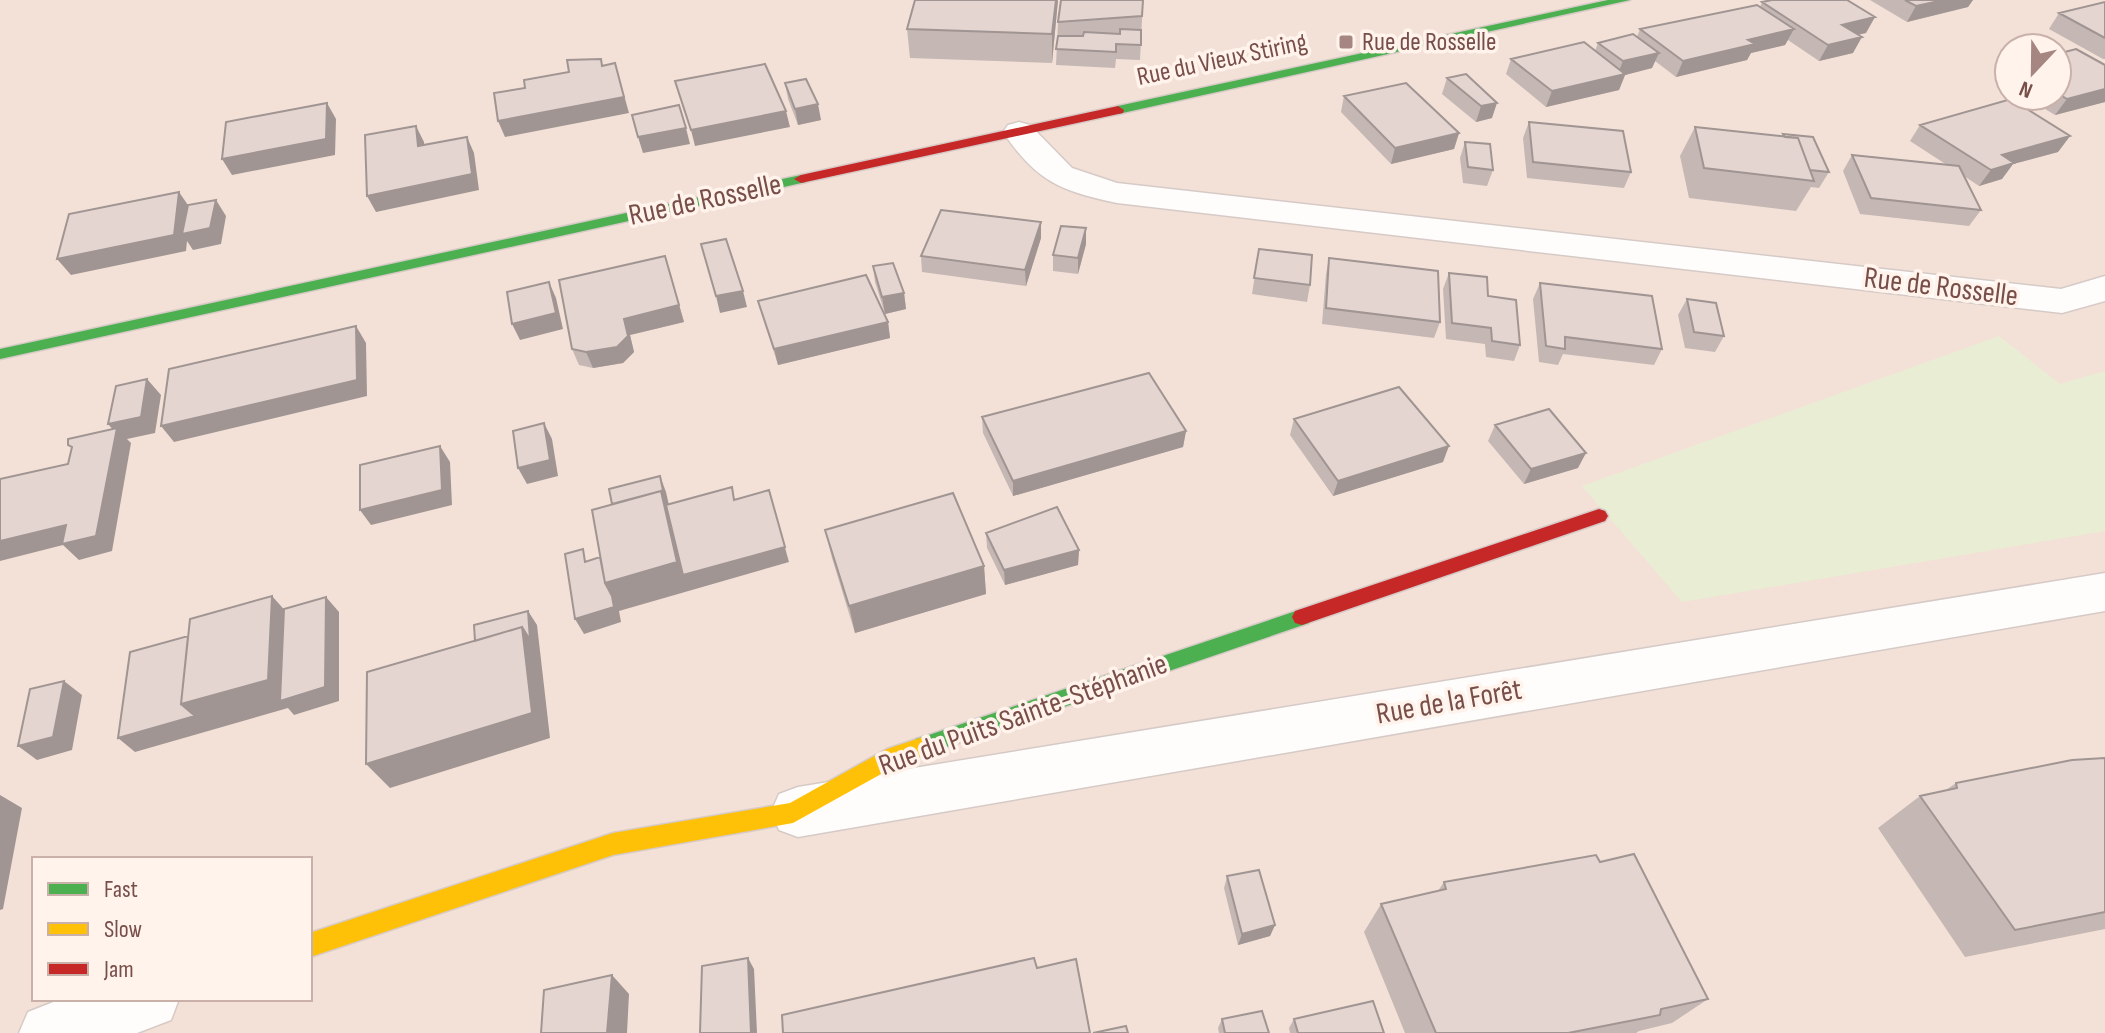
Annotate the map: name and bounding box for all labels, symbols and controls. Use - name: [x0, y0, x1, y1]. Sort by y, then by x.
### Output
- street label: Rue du Vieux Stiring: [1134, 27, 1310, 93]
- place label: Rue de Rosselle: [1362, 27, 1496, 58]
- north arrow: [1993, 32, 2073, 112]
- marker: Rue de Rosselle: [1337, 33, 1355, 51]
- text: N: [2016, 74, 2037, 104]
- street label: Rue de Rosselle: [625, 166, 785, 234]
- street label: Rue de Rosselle: [1862, 260, 2020, 314]
- street label: Rue du Puits Sainte-Stéphanie: [874, 646, 1172, 784]
- street label: Rue de la Forêt: [1373, 671, 1525, 733]
- legend: [32, 857, 312, 1001]
- text: Fast: [104, 875, 138, 904]
- text: Slow: [104, 915, 142, 944]
- text: Jam: [103, 955, 134, 984]

